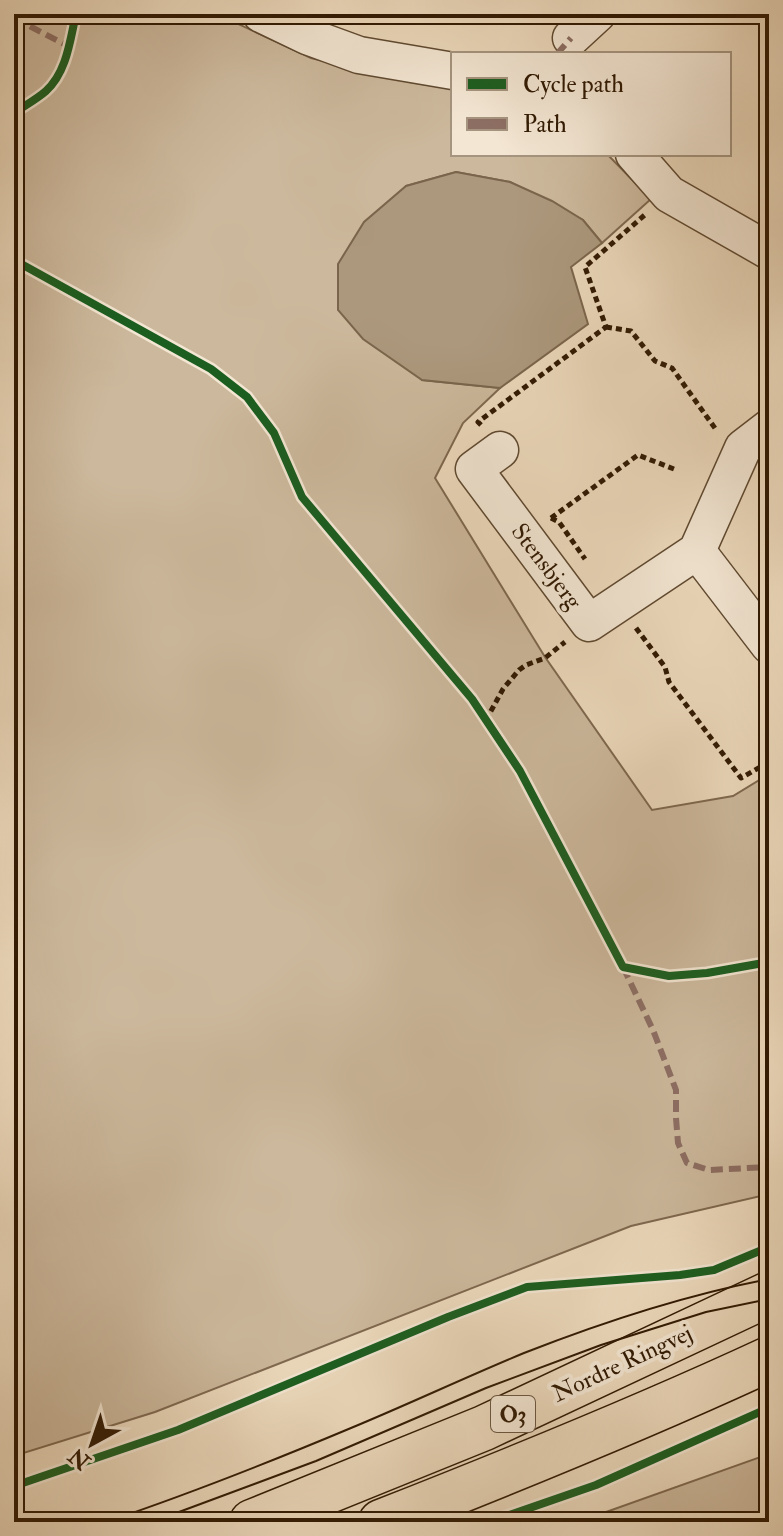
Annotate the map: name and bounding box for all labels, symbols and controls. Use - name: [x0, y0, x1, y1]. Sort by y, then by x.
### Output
- legend: [451, 52, 731, 156]
- text: Cycle path: [523, 69, 624, 100]
- text: Path: [523, 109, 567, 140]
- street label: Stensbjerg: [504, 517, 590, 616]
- street label: Nordre Ringvej: [547, 1318, 697, 1409]
- road number: O3: [491, 1396, 535, 1432]
- north arrow: [52, 1404, 132, 1484]
- text: N: [63, 1441, 97, 1476]

